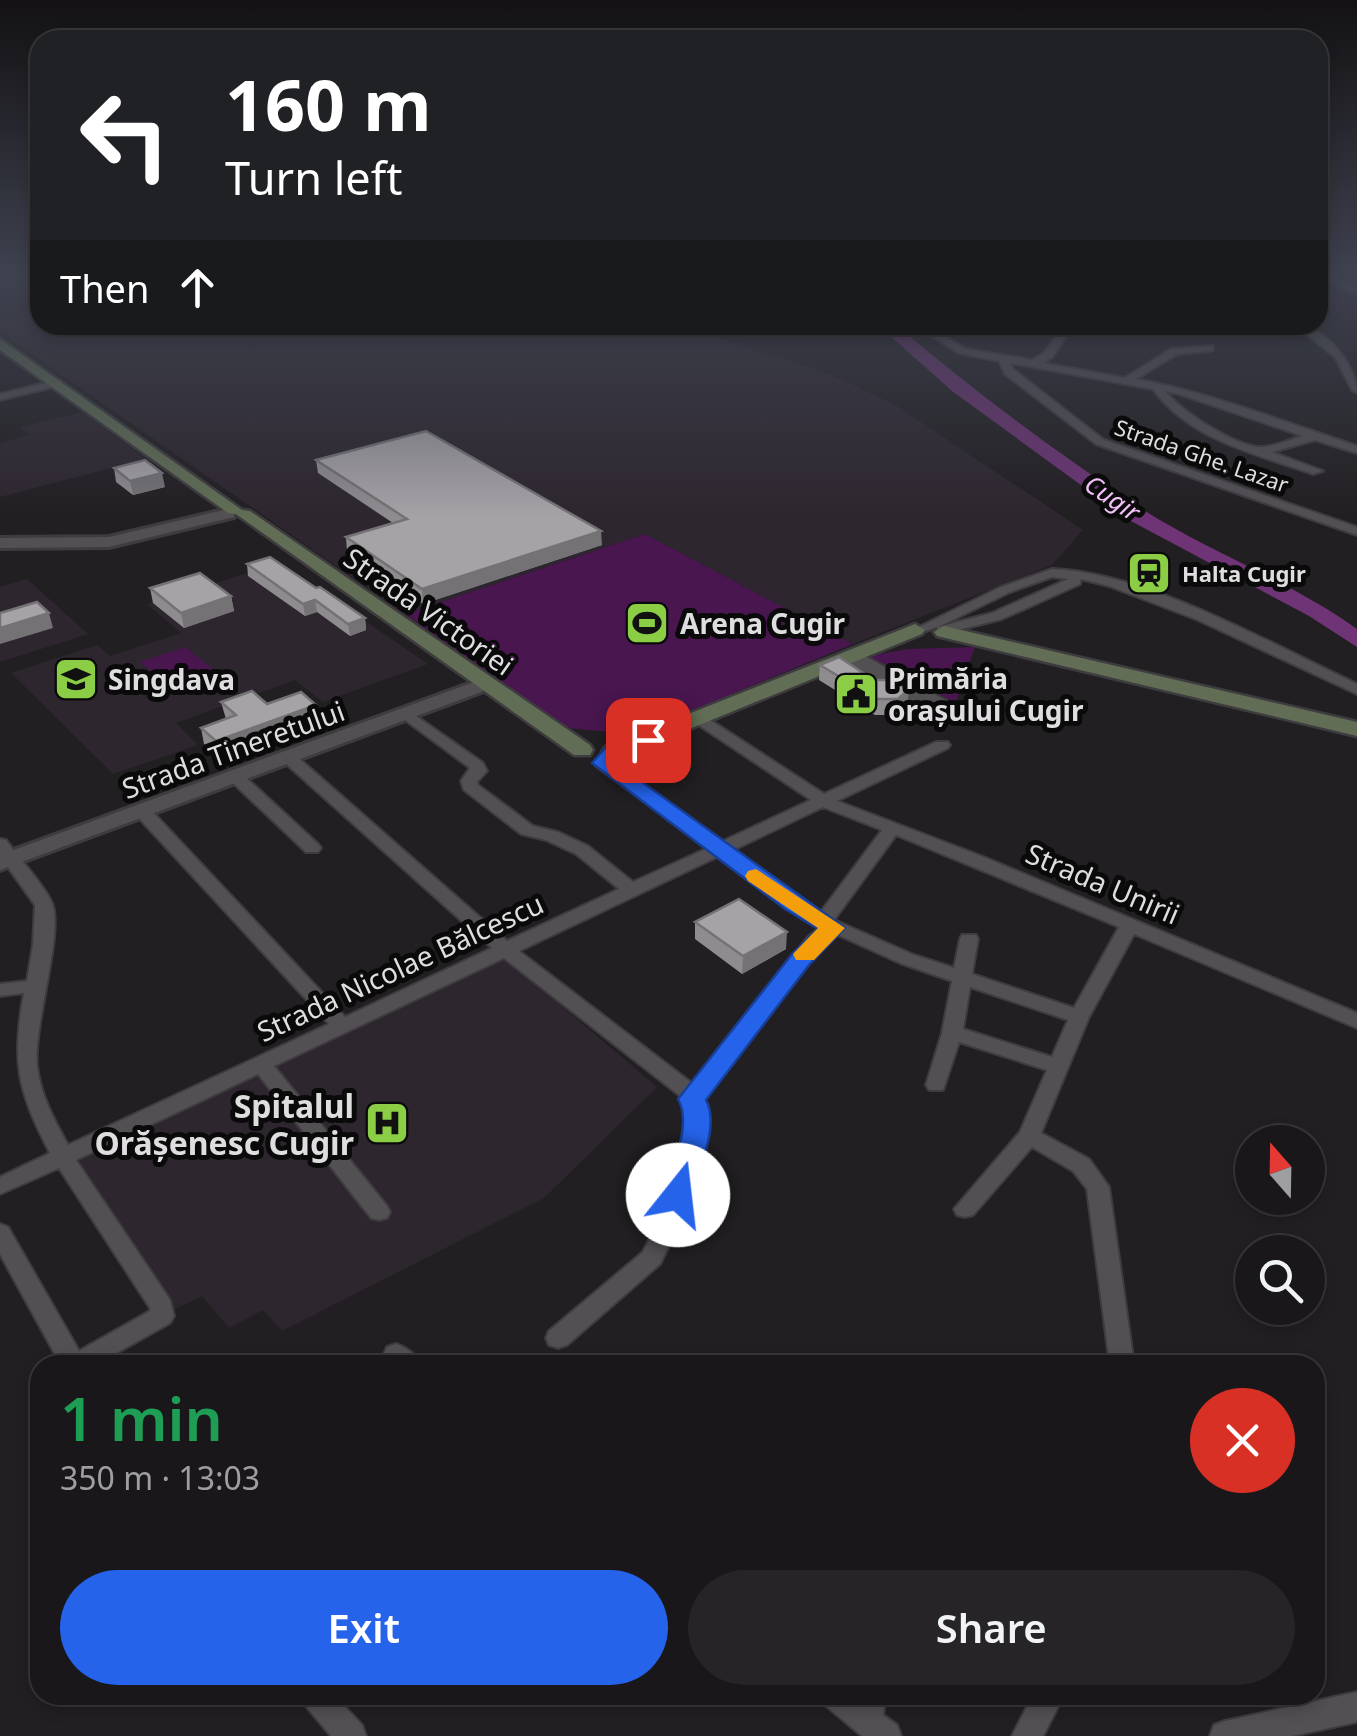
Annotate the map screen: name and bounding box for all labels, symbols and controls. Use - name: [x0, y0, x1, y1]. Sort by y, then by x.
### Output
- text: 160 m: [225, 56, 432, 152]
- icon: left: [60, 70, 190, 200]
- text: Turn left: [225, 147, 402, 208]
- icon: ahead: [170, 260, 225, 315]
- text: Then: [60, 262, 150, 314]
- street label: Strada Ghe. Lazar: [1111, 411, 1293, 499]
- water label: Cugir: [1079, 466, 1148, 528]
- street label: Strada Victoriei: [337, 538, 521, 684]
- station icon: Halta Cugir: [1126, 550, 1172, 596]
- place label: Halta Cugir: [1182, 558, 1306, 588]
- sports icon: Arena Cugir: [624, 600, 670, 646]
- place label: Arena Cugir: [680, 604, 846, 642]
- school or university icon: Singdava: [53, 656, 99, 702]
- place label: Primăria orașului Cugir: [888, 659, 1084, 729]
- place label: Singdava: [108, 660, 235, 698]
- public building icon: Primăria orașului Cugir: [833, 671, 879, 717]
- street label: Strada Tineretului: [116, 691, 350, 807]
- pin: [606, 698, 691, 783]
- icon: arrive: [621, 713, 676, 768]
- street label: Strada Unirii: [1020, 834, 1186, 932]
- street label: Strada Nicolae Bălcescu: [251, 884, 549, 1050]
- place label: Spitalul Orășenesc Cugir: [94, 1084, 354, 1164]
- hospital icon: Spitalul Orășenesc Cugir: [364, 1100, 410, 1146]
- north arrow: [1235, 1125, 1325, 1215]
- map controls: [1235, 1125, 1325, 1325]
- position arrow: [626, 1143, 730, 1247]
- button: search: [1235, 1235, 1325, 1325]
- text: 1 min: [60, 1377, 223, 1459]
- button: close: [1190, 1388, 1295, 1493]
- text: 350 m · 13:03: [60, 1456, 260, 1499]
- button: Exit: [60, 1570, 668, 1685]
- button: Share: [688, 1570, 1295, 1685]

